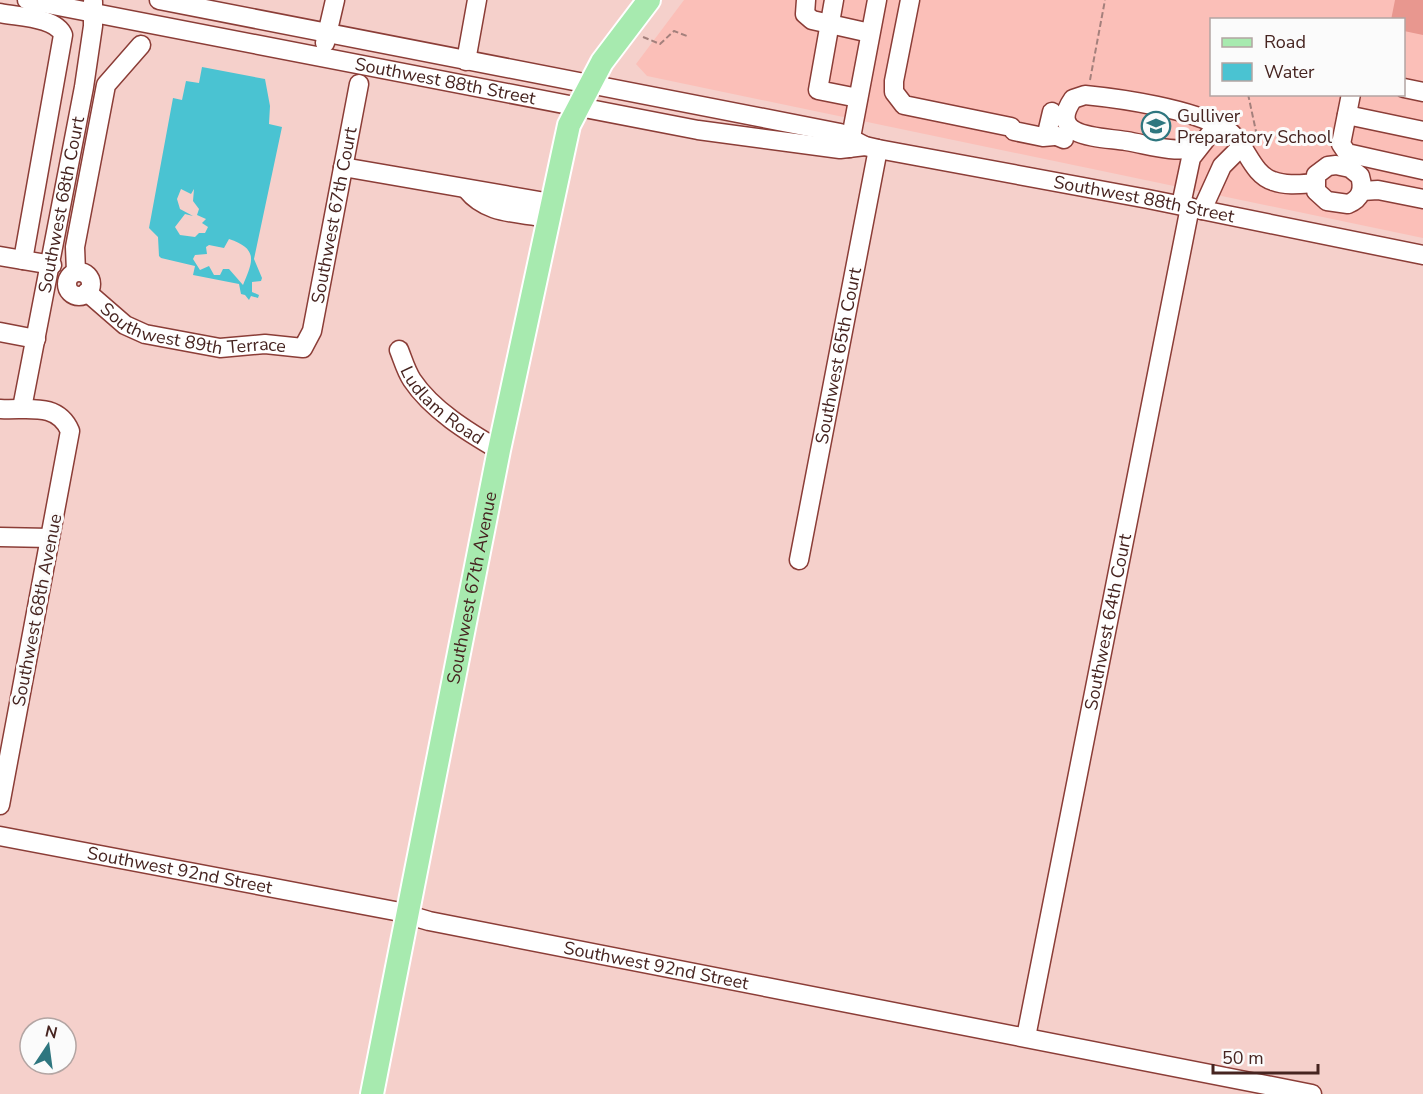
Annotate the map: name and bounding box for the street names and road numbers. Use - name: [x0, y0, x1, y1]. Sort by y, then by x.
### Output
- street label: Southwest 88th Street: [353, 52, 538, 110]
- street label: Southwest 68th Court: [32, 114, 90, 295]
- street label: Southwest 67th Court: [305, 124, 363, 306]
- street label: Southwest 88th Street: [1052, 170, 1237, 228]
- street label: Southwest 65th Court: [810, 265, 867, 446]
- street label: Southwest 89th Terrace: [95, 297, 287, 360]
- street label: Ludlam Road: [395, 362, 488, 450]
- street label: Southwest 67th Avenue: [441, 489, 503, 686]
- street label: Southwest 68th Avenue: [7, 512, 67, 708]
- street label: Southwest 64th Court: [1079, 531, 1137, 712]
- street label: Southwest 92nd Street: [85, 841, 275, 900]
- street label: Southwest 92nd Street: [562, 936, 751, 995]

